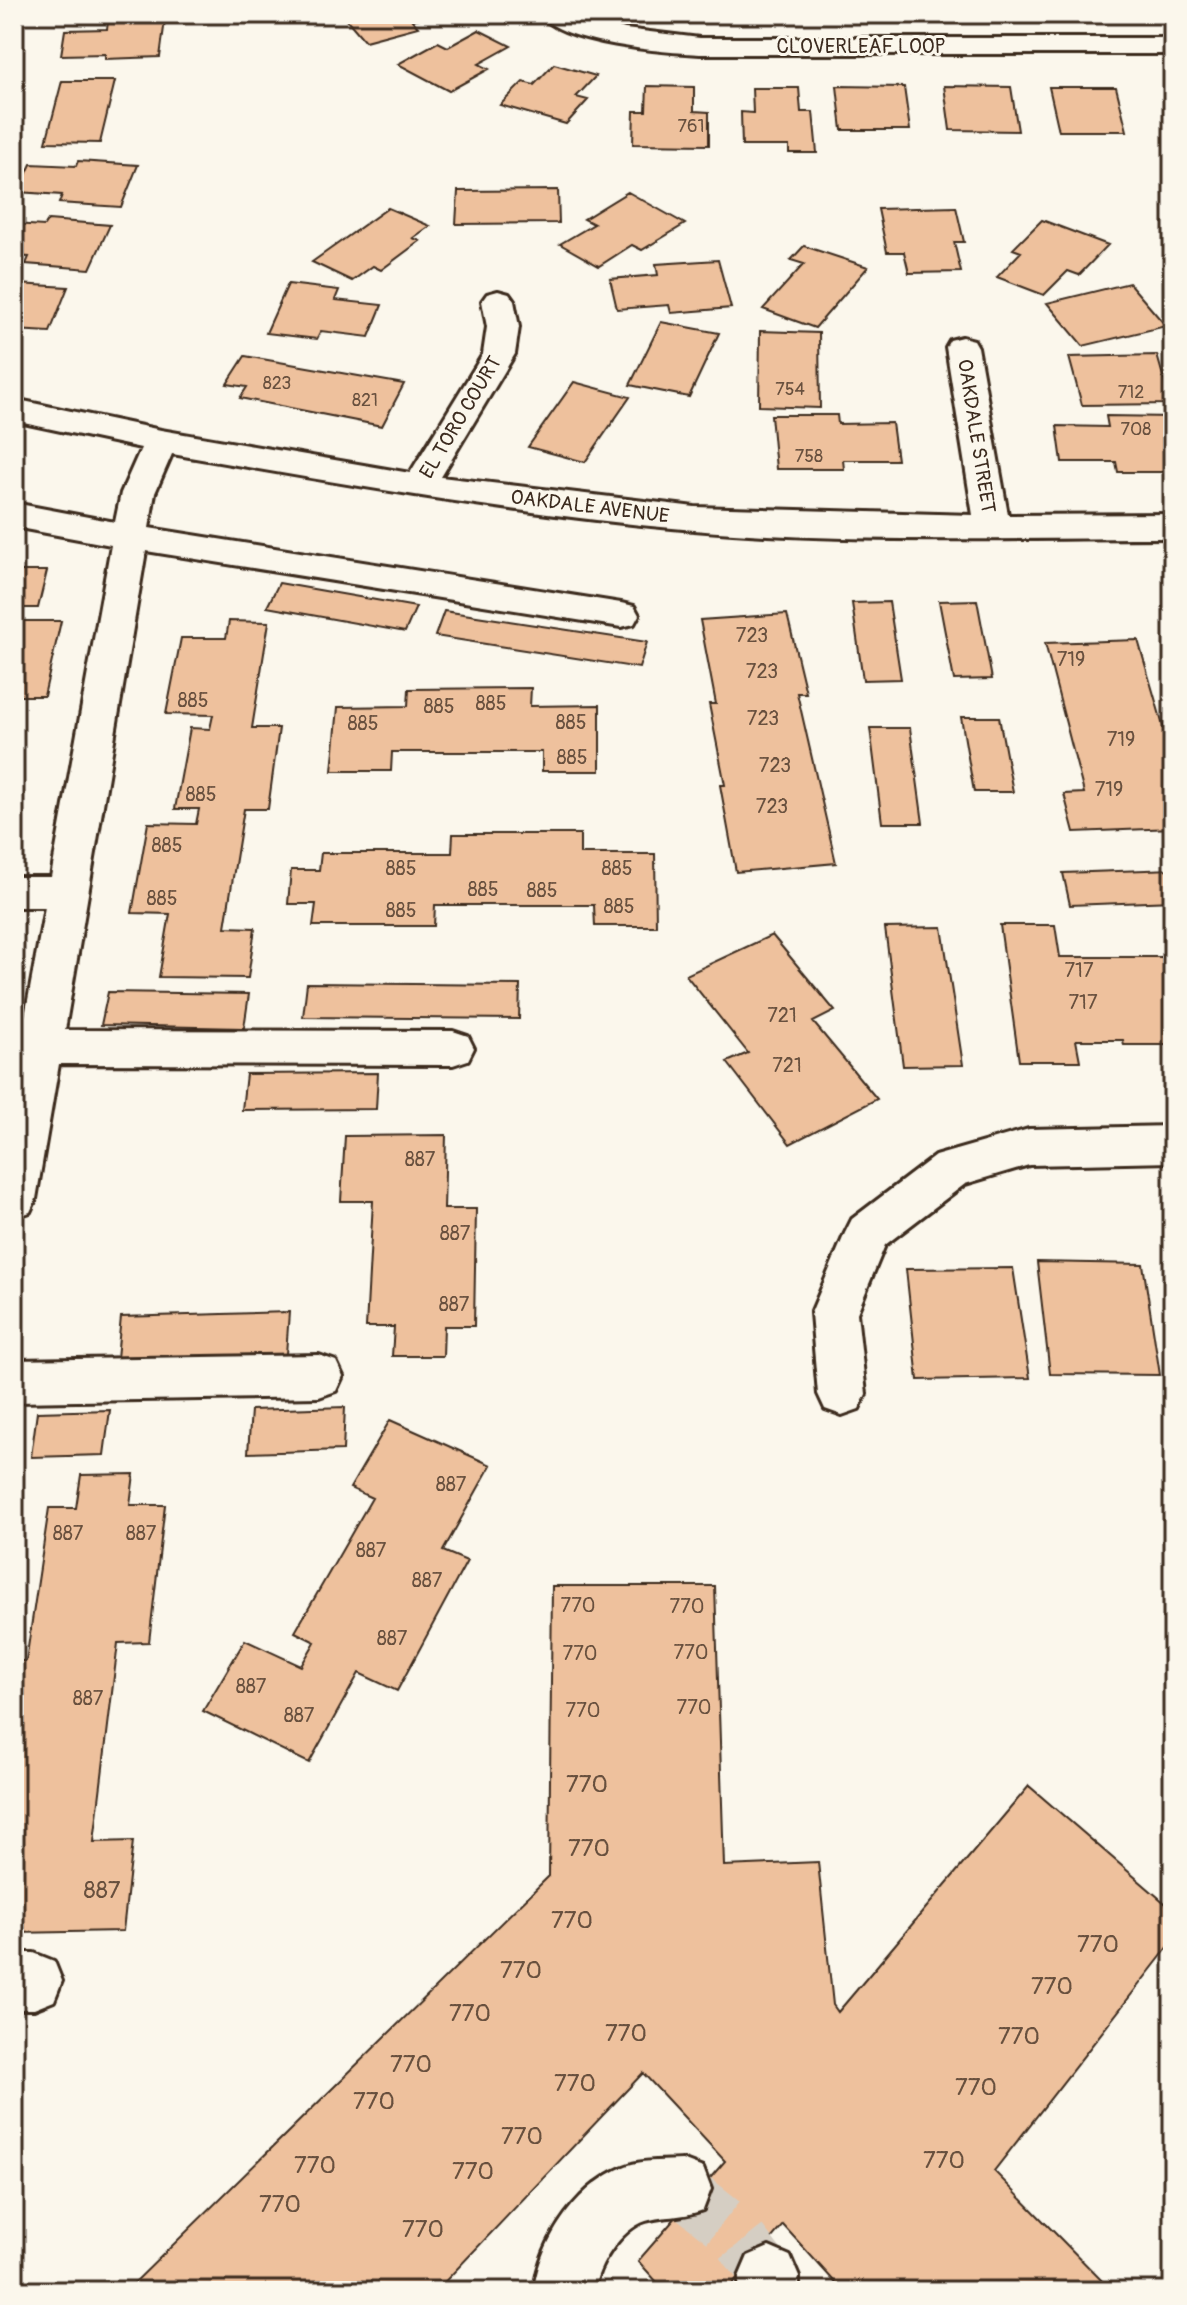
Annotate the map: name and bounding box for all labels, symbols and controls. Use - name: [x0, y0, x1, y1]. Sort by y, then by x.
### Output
- street label: CLOVERLEAF LOOP: [776, 34, 946, 59]
- house number: 761: [677, 115, 705, 138]
- street label: EL TORO COURT: [414, 351, 507, 483]
- street label: OAKDALE STREET: [952, 357, 1001, 515]
- house number: 823: [263, 372, 291, 395]
- house number: 754: [775, 378, 805, 401]
- house number: 712: [1118, 381, 1144, 404]
- house number: 821: [352, 389, 378, 412]
- house number: 708: [1121, 418, 1151, 441]
- house number: 758: [795, 445, 823, 468]
- street label: OAKDALE AVENUE: [509, 484, 671, 529]
- house number: 723: [736, 623, 768, 648]
- house number: 719: [1057, 647, 1085, 672]
- house number: 723: [746, 659, 778, 684]
- house number: 885: [178, 688, 209, 713]
- house number: 885: [476, 691, 507, 716]
- house number: 885: [424, 694, 455, 719]
- house number: 723: [747, 706, 779, 731]
- house number: 885: [556, 710, 587, 735]
- house number: 885: [348, 711, 379, 736]
- house number: 719: [1107, 727, 1135, 752]
- house number: 885: [557, 745, 588, 770]
- house number: 723: [759, 753, 791, 778]
- house number: 719: [1095, 777, 1123, 802]
- house number: 885: [186, 782, 217, 807]
- house number: 723: [756, 794, 788, 819]
- house number: 885: [152, 833, 183, 858]
- house number: 885: [386, 856, 417, 881]
- house number: 885: [602, 856, 633, 881]
- house number: 885: [468, 877, 499, 902]
- house number: 885: [527, 878, 558, 903]
- house number: 885: [147, 886, 178, 911]
- house number: 885: [604, 894, 635, 919]
- house number: 885: [386, 898, 417, 923]
- house number: 717: [1065, 958, 1094, 983]
- house number: 717: [1069, 990, 1098, 1015]
- house number: 721: [767, 1003, 797, 1028]
- house number: 721: [772, 1053, 802, 1078]
- house number: 887: [405, 1147, 436, 1172]
- house number: 887: [440, 1221, 471, 1246]
- house number: 887: [439, 1292, 470, 1317]
- house number: 887: [436, 1472, 467, 1497]
- house number: 887: [53, 1521, 84, 1546]
- house number: 887: [126, 1521, 157, 1546]
- house number: 887: [356, 1538, 387, 1563]
- house number: 887: [412, 1568, 443, 1593]
- house number: 770: [561, 1593, 595, 1618]
- house number: 770: [670, 1594, 704, 1619]
- house number: 887: [377, 1626, 408, 1651]
- house number: 770: [674, 1640, 708, 1665]
- house number: 770: [563, 1641, 597, 1666]
- house number: 887: [236, 1674, 267, 1699]
- house number: 887: [73, 1686, 104, 1711]
- house number: 770: [677, 1695, 711, 1720]
- house number: 770: [566, 1698, 600, 1723]
- house number: 887: [284, 1703, 315, 1728]
- house number: 770: [566, 1770, 608, 1799]
- house number: 770: [568, 1834, 610, 1863]
- house number: 887: [84, 1876, 121, 1905]
- house number: 770: [551, 1906, 593, 1935]
- house number: 770: [1077, 1930, 1119, 1959]
- house number: 770: [500, 1956, 542, 1985]
- house number: 770: [1031, 1972, 1073, 2001]
- house number: 770: [449, 1999, 491, 2028]
- house number: 770: [605, 2019, 647, 2048]
- house number: 770: [998, 2022, 1040, 2051]
- house number: 770: [390, 2050, 432, 2079]
- house number: 770: [554, 2069, 596, 2098]
- house number: 770: [955, 2073, 997, 2102]
- house number: 770: [353, 2087, 395, 2116]
- house number: 770: [501, 2122, 543, 2151]
- house number: 770: [923, 2146, 965, 2175]
- house number: 770: [294, 2151, 336, 2180]
- house number: 770: [452, 2157, 494, 2186]
- house number: 770: [259, 2190, 301, 2219]
- house number: 770: [402, 2215, 444, 2244]

